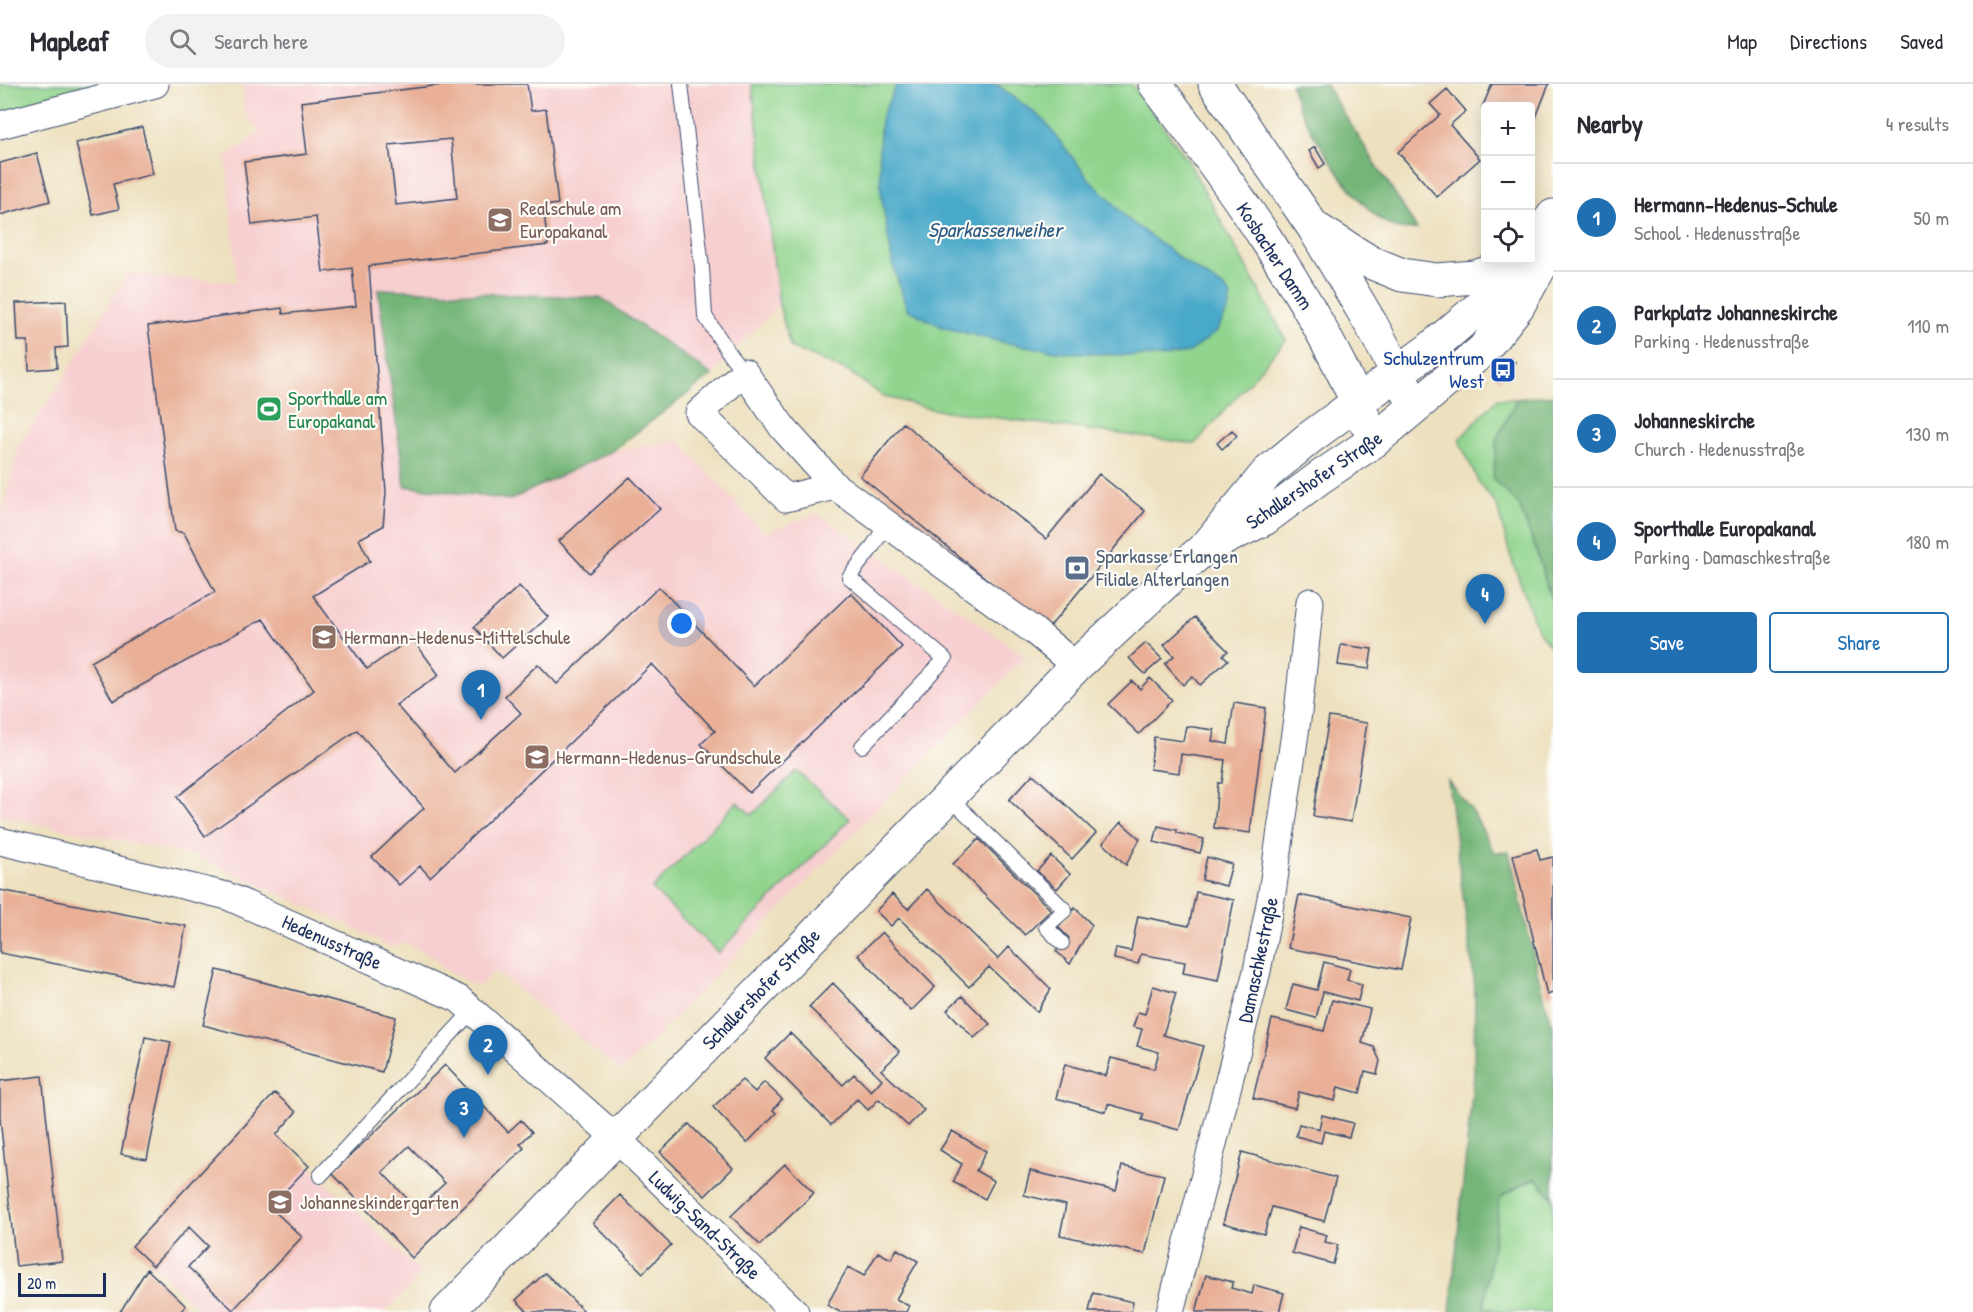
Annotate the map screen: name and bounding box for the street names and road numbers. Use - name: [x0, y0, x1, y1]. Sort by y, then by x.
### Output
- street label: Kosbacher Damm: [1231, 197, 1320, 315]
- street label: Schallershofer Straße: [1240, 424, 1387, 535]
- street label: Damaschkestraße: [1231, 895, 1284, 1025]
- street label: Hedenusstraße: [278, 908, 386, 976]
- street label: Schallershofer Straße: [696, 922, 826, 1055]
- street label: Ludwig-Sand-Straße: [643, 1164, 767, 1285]

